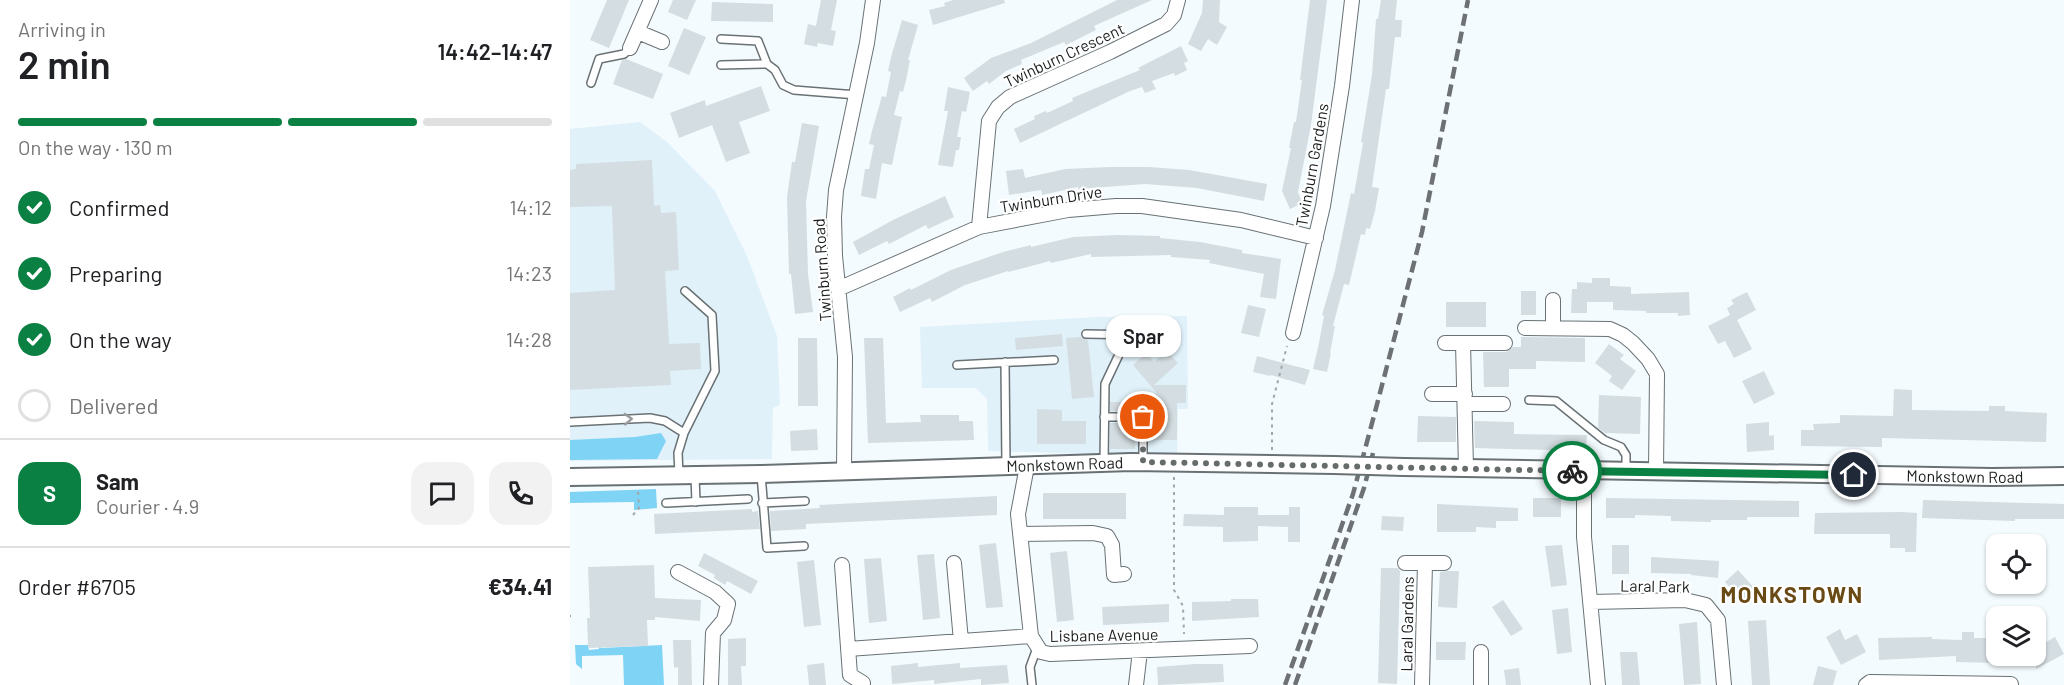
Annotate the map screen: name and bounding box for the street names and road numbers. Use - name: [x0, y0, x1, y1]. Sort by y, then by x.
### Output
- street label: Twinburn Crescent: [1001, 18, 1127, 91]
- street label: Twinburn Gardens: [1291, 102, 1332, 228]
- street label: Twinburn Drive: [998, 181, 1103, 216]
- street label: Twinburn Road: [808, 218, 835, 322]
- street label: Monkstown Road: [1006, 452, 1124, 475]
- street label: Monkstown Road: [1906, 466, 2024, 486]
- street label: Laral Park: [1620, 575, 1690, 596]
- street label: Laral Gardens: [1396, 576, 1417, 672]
- street label: Lisbane Avenue: [1049, 624, 1159, 645]

